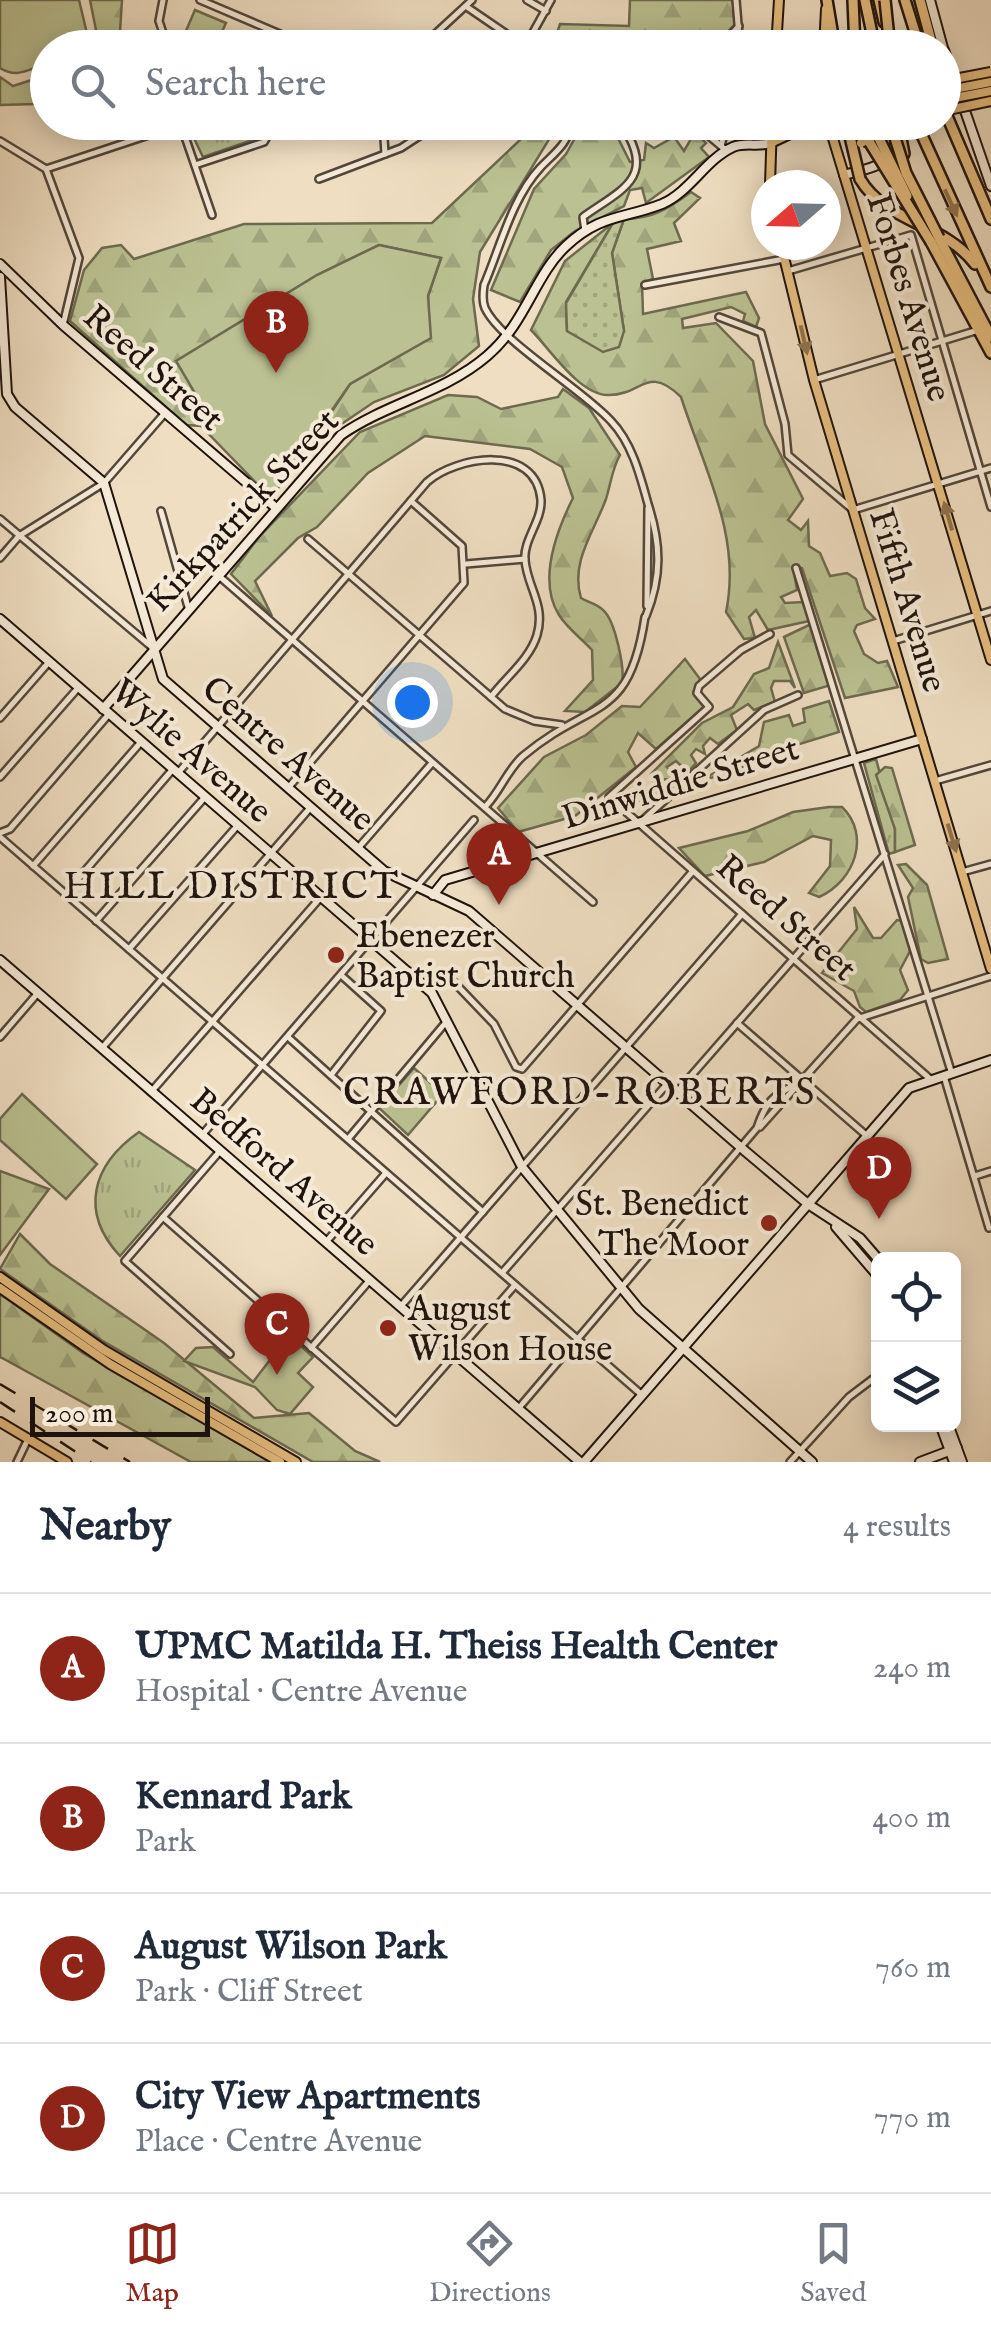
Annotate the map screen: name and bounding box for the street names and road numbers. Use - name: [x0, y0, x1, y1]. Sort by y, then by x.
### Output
- street label: Forbes Avenue: [855, 188, 961, 407]
- street label: Reed Street: [73, 296, 232, 442]
- street label: Kirkpatrick Street: [138, 400, 350, 623]
- street label: Fifth Avenue: [857, 504, 956, 698]
- street label: Centre Avenue: [191, 667, 383, 842]
- street label: Wylie Avenue: [100, 670, 280, 834]
- street label: Dinwiddie Street: [557, 727, 805, 842]
- street label: Reed Street: [706, 846, 865, 992]
- street label: Bedford Avenue: [180, 1079, 387, 1267]

